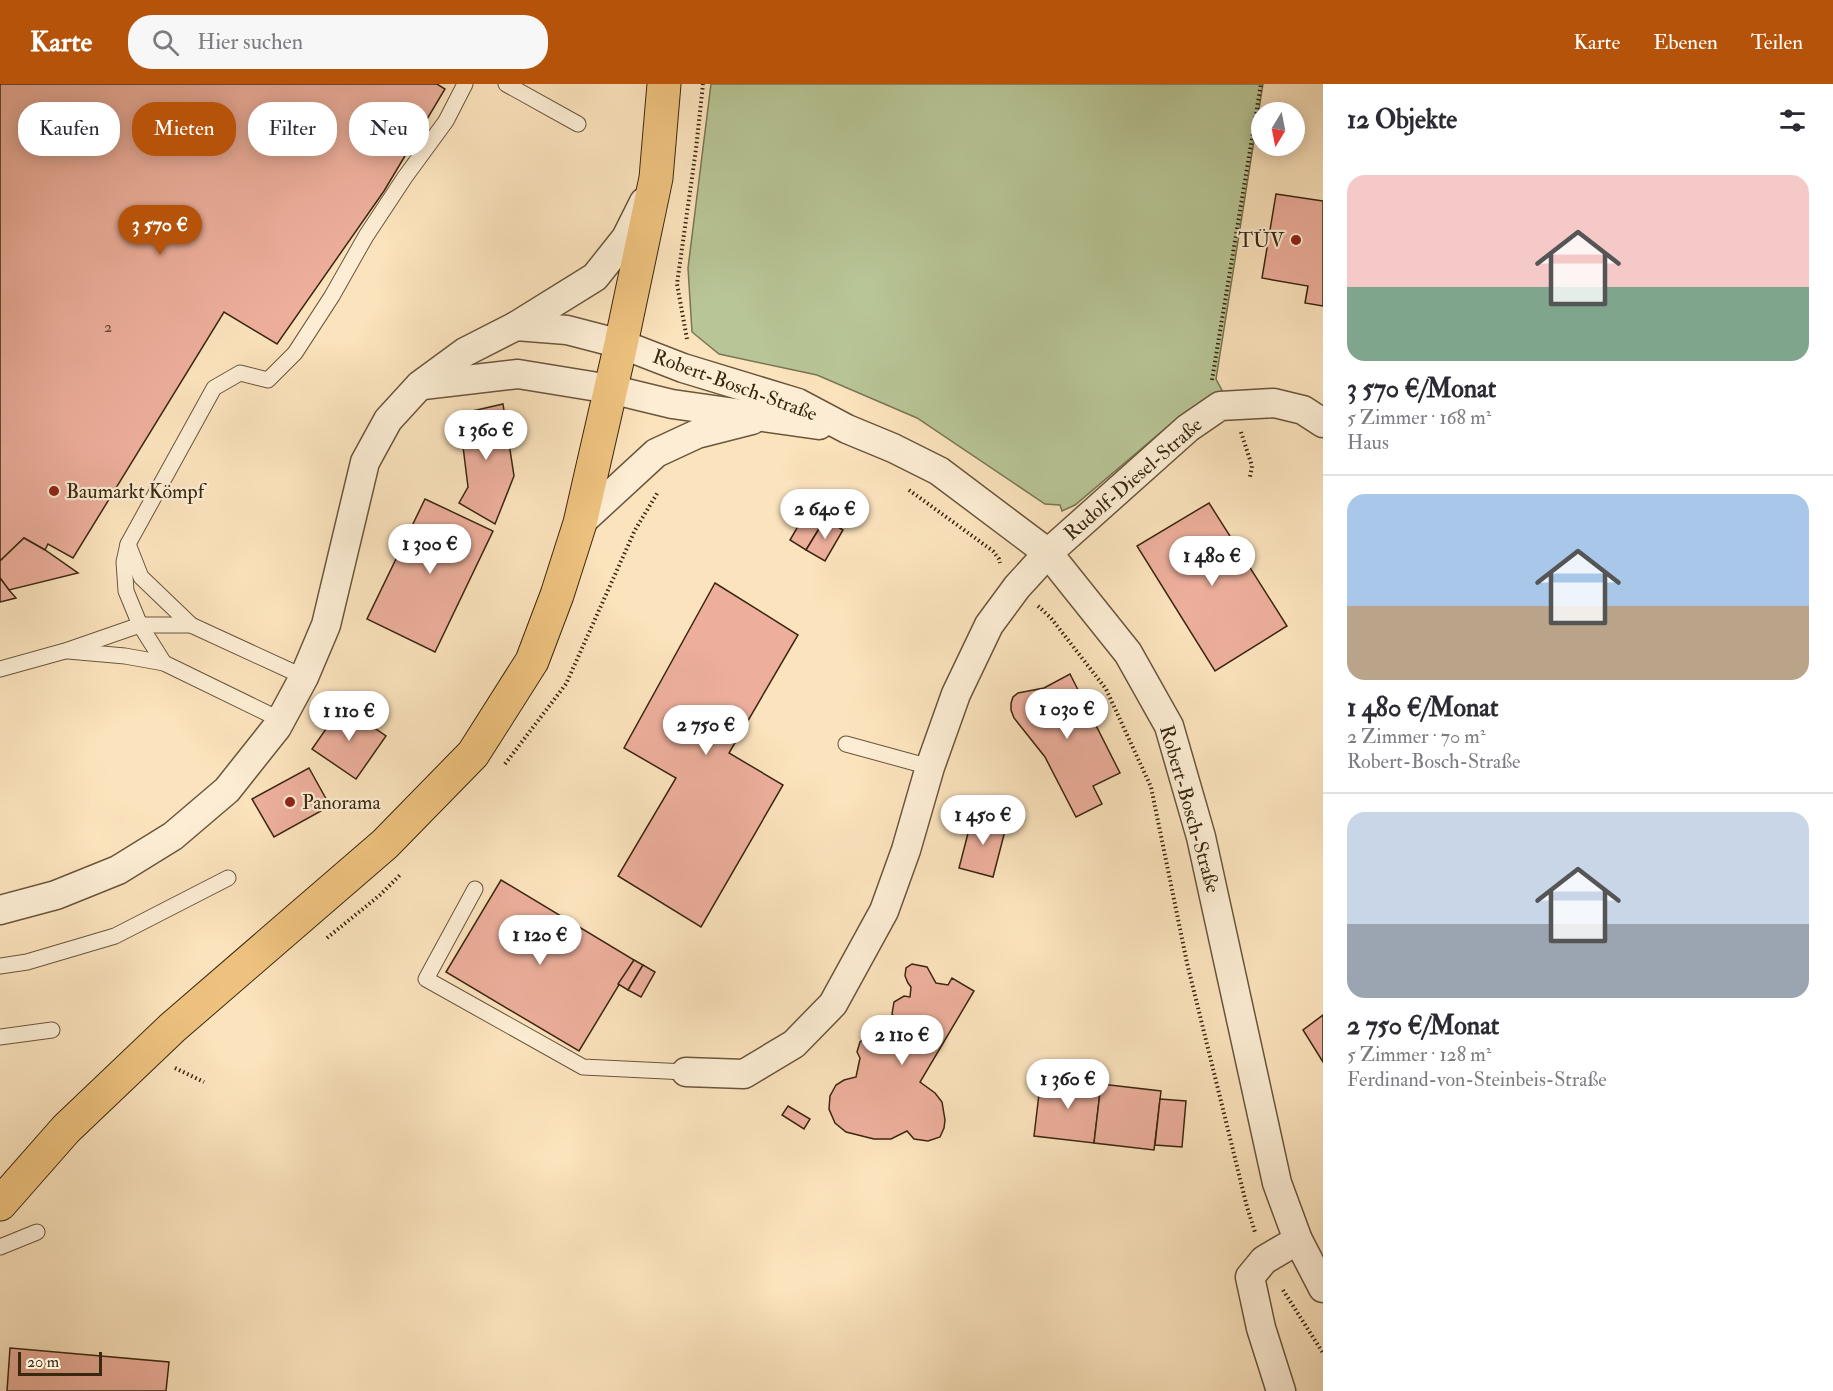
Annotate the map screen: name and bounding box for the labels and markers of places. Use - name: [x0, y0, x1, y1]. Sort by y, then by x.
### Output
- pin: 3 570 €: [105, 205, 215, 256]
- place label: TÜV: [1238, 228, 1285, 253]
- marker: TÜV: [1289, 233, 1303, 247]
- pin: 1 360 €: [431, 410, 541, 461]
- place label: Baumarkt Kömpf: [66, 479, 208, 505]
- marker: Baumarkt Kömpf: [47, 484, 61, 498]
- pin: 2 640 €: [770, 489, 880, 540]
- pin: 1 300 €: [375, 524, 485, 575]
- pin: 1 480 €: [1157, 536, 1267, 587]
- pin: 1 030 €: [1012, 689, 1122, 740]
- pin: 1 110 €: [294, 691, 404, 742]
- pin: 2 750 €: [651, 705, 761, 756]
- place label: Panorama: [302, 790, 382, 815]
- marker: Panorama: [283, 795, 297, 809]
- pin: 1 450 €: [928, 795, 1038, 846]
- pin: 1 120 €: [485, 915, 595, 966]
- pin: 2 110 €: [847, 1015, 957, 1066]
- pin: 1 360 €: [1013, 1059, 1123, 1110]

